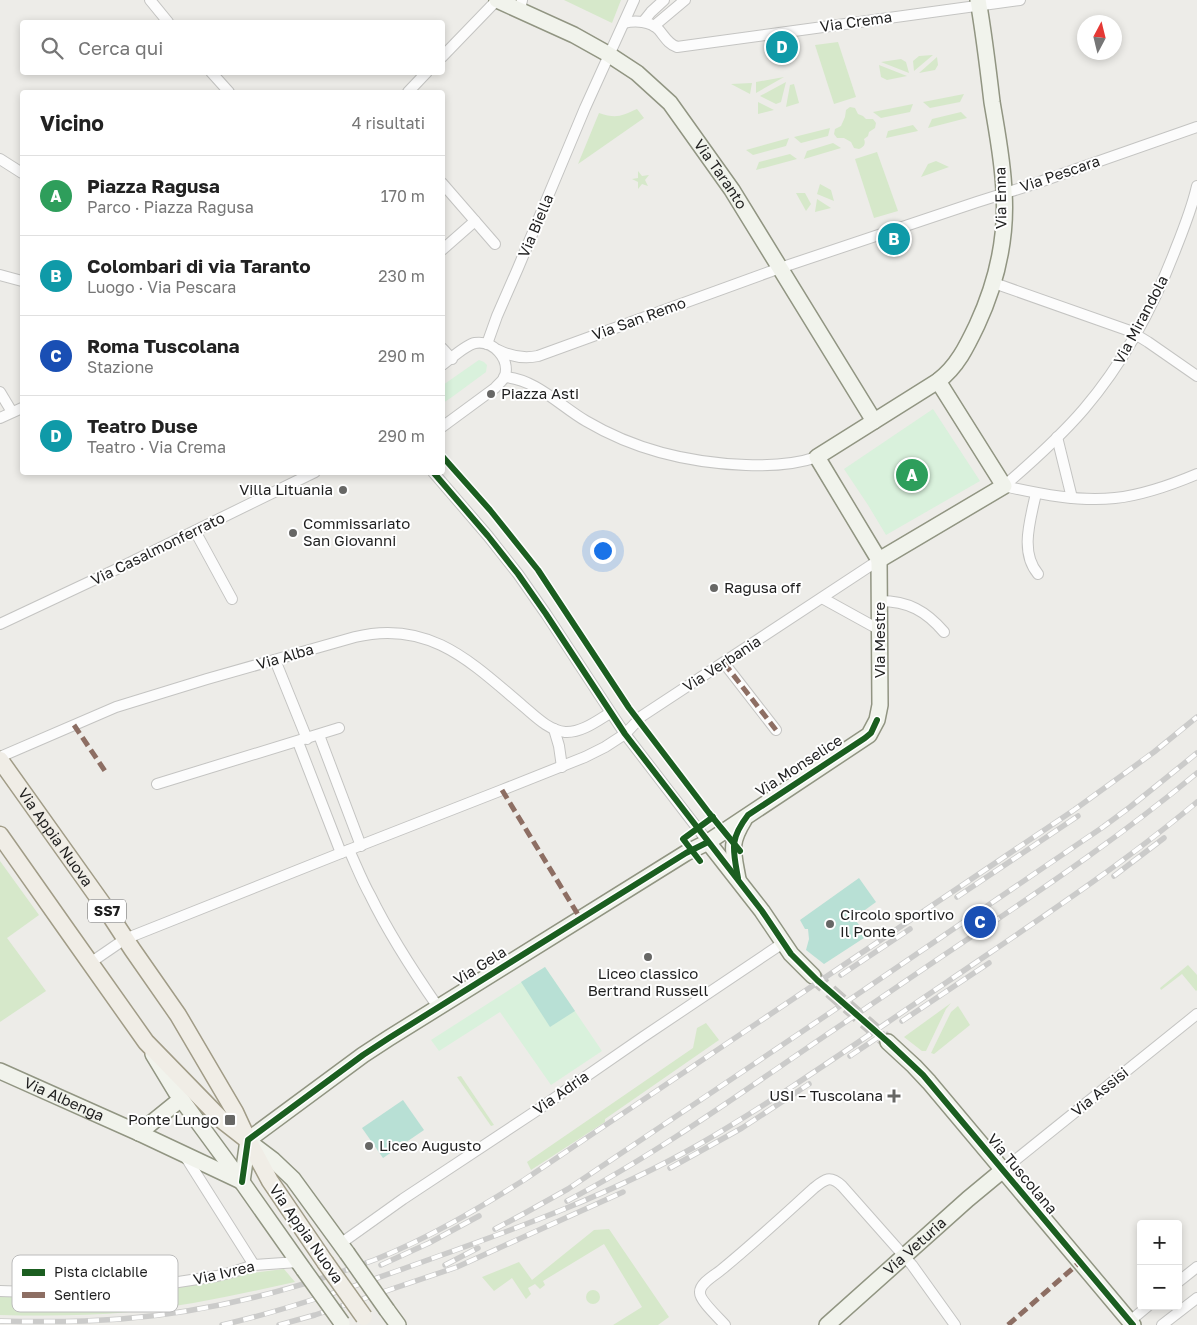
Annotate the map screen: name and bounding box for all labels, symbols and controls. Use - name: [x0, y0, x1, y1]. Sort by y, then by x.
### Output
- street label: Via Crema: [819, 7, 893, 35]
- north arrow: [1077, 15, 1122, 60]
- search box: [20, 20, 445, 75]
- pin: D: [766, 28, 798, 66]
- icon: search: [38, 34, 66, 62]
- text: Cerca qui: [78, 36, 163, 59]
- text: Vicino: [40, 110, 104, 136]
- text: 4 risultati: [352, 113, 425, 133]
- street label: Via Taranto: [691, 135, 751, 212]
- street label: Via Pescara: [1017, 151, 1102, 195]
- street label: Via Enna: [990, 167, 1010, 229]
- text: Piazza Ragusa: [87, 174, 220, 197]
- text: A: [50, 186, 62, 206]
- text: 170 m: [381, 186, 425, 206]
- street label: Via Biella: [514, 191, 556, 260]
- text: Parco · Piazza Ragusa: [87, 197, 254, 217]
- pin: B: [878, 220, 910, 258]
- text: Colombari di via Taranto: [87, 254, 311, 277]
- text: B: [50, 266, 62, 286]
- text: 230 m: [378, 266, 425, 286]
- street label: Via Mirandola: [1109, 272, 1171, 367]
- text: Luogo · Via Pescara: [87, 277, 236, 297]
- street label: Via San Remo: [589, 293, 688, 343]
- text: Roma Tuscolana: [87, 334, 239, 357]
- text: C: [50, 346, 62, 366]
- text: 290 m: [378, 346, 425, 366]
- text: Stazione: [87, 357, 154, 377]
- place label: Piazza Asti: [501, 384, 579, 402]
- marker: Piazza Asti: [485, 388, 497, 400]
- text: Teatro Duse: [87, 414, 198, 437]
- text: D: [50, 426, 62, 446]
- text: 290 m: [378, 426, 425, 446]
- text: Teatro · Via Crema: [87, 437, 226, 457]
- pin: A: [896, 456, 928, 494]
- place label: Villa Lituania: [239, 480, 333, 498]
- marker: Villa Lituania: [337, 484, 349, 496]
- street label: Via Casalmonferrato: [88, 508, 227, 588]
- place label: Commissariato San Giovanni: [303, 514, 410, 549]
- marker: Commissariato San Giovanni: [287, 527, 299, 539]
- your location: [590, 538, 616, 564]
- place label: Ragusa off: [724, 578, 801, 596]
- marker: Ragusa off: [708, 582, 720, 594]
- street label: Via Mestre: [870, 602, 888, 678]
- street label: Via Verbania: [679, 631, 764, 695]
- street label: Via Alba: [254, 639, 315, 673]
- street label: Via Monselice: [752, 730, 845, 800]
- street label: Via Appia Nuova: [15, 784, 97, 890]
- road number: SS7: [88, 899, 126, 922]
- pin: C: [964, 903, 996, 941]
- place label: Circolo sportivo Il Ponte: [840, 905, 954, 940]
- marker: Circolo sportivo Il Ponte: [824, 918, 836, 930]
- street label: Via Gela: [450, 942, 509, 988]
- marker: Liceo classico Bertrand Russell: [642, 951, 654, 963]
- place label: Liceo classico Bertrand Russell: [588, 964, 708, 999]
- street label: Via Assisi: [1067, 1063, 1132, 1120]
- street label: Via Adria: [529, 1067, 592, 1118]
- street label: Via Albenga: [21, 1073, 107, 1124]
- place label: USI – Tuscolana: [769, 1086, 883, 1104]
- marker: USI – Tuscolana: [887, 1089, 901, 1103]
- place label: Ponte Lungo: [128, 1110, 219, 1128]
- marker: Ponte Lungo: [223, 1113, 237, 1127]
- street label: Via Tuscolana: [984, 1129, 1062, 1217]
- place label: Liceo Augusto: [379, 1136, 481, 1154]
- marker: Liceo Augusto: [363, 1140, 375, 1152]
- street label: Via Appia Nuova: [266, 1180, 348, 1286]
- street label: Via Veturia: [879, 1213, 949, 1278]
- map controls: [1137, 1220, 1182, 1310]
- button: +: [1137, 1220, 1182, 1265]
- legend: [12, 1255, 178, 1312]
- street label: Via Ivrea: [191, 1256, 256, 1288]
- text: Pista ciclabile: [54, 1263, 148, 1280]
- button: −: [1137, 1265, 1182, 1310]
- text: Sentiero: [54, 1286, 111, 1303]

